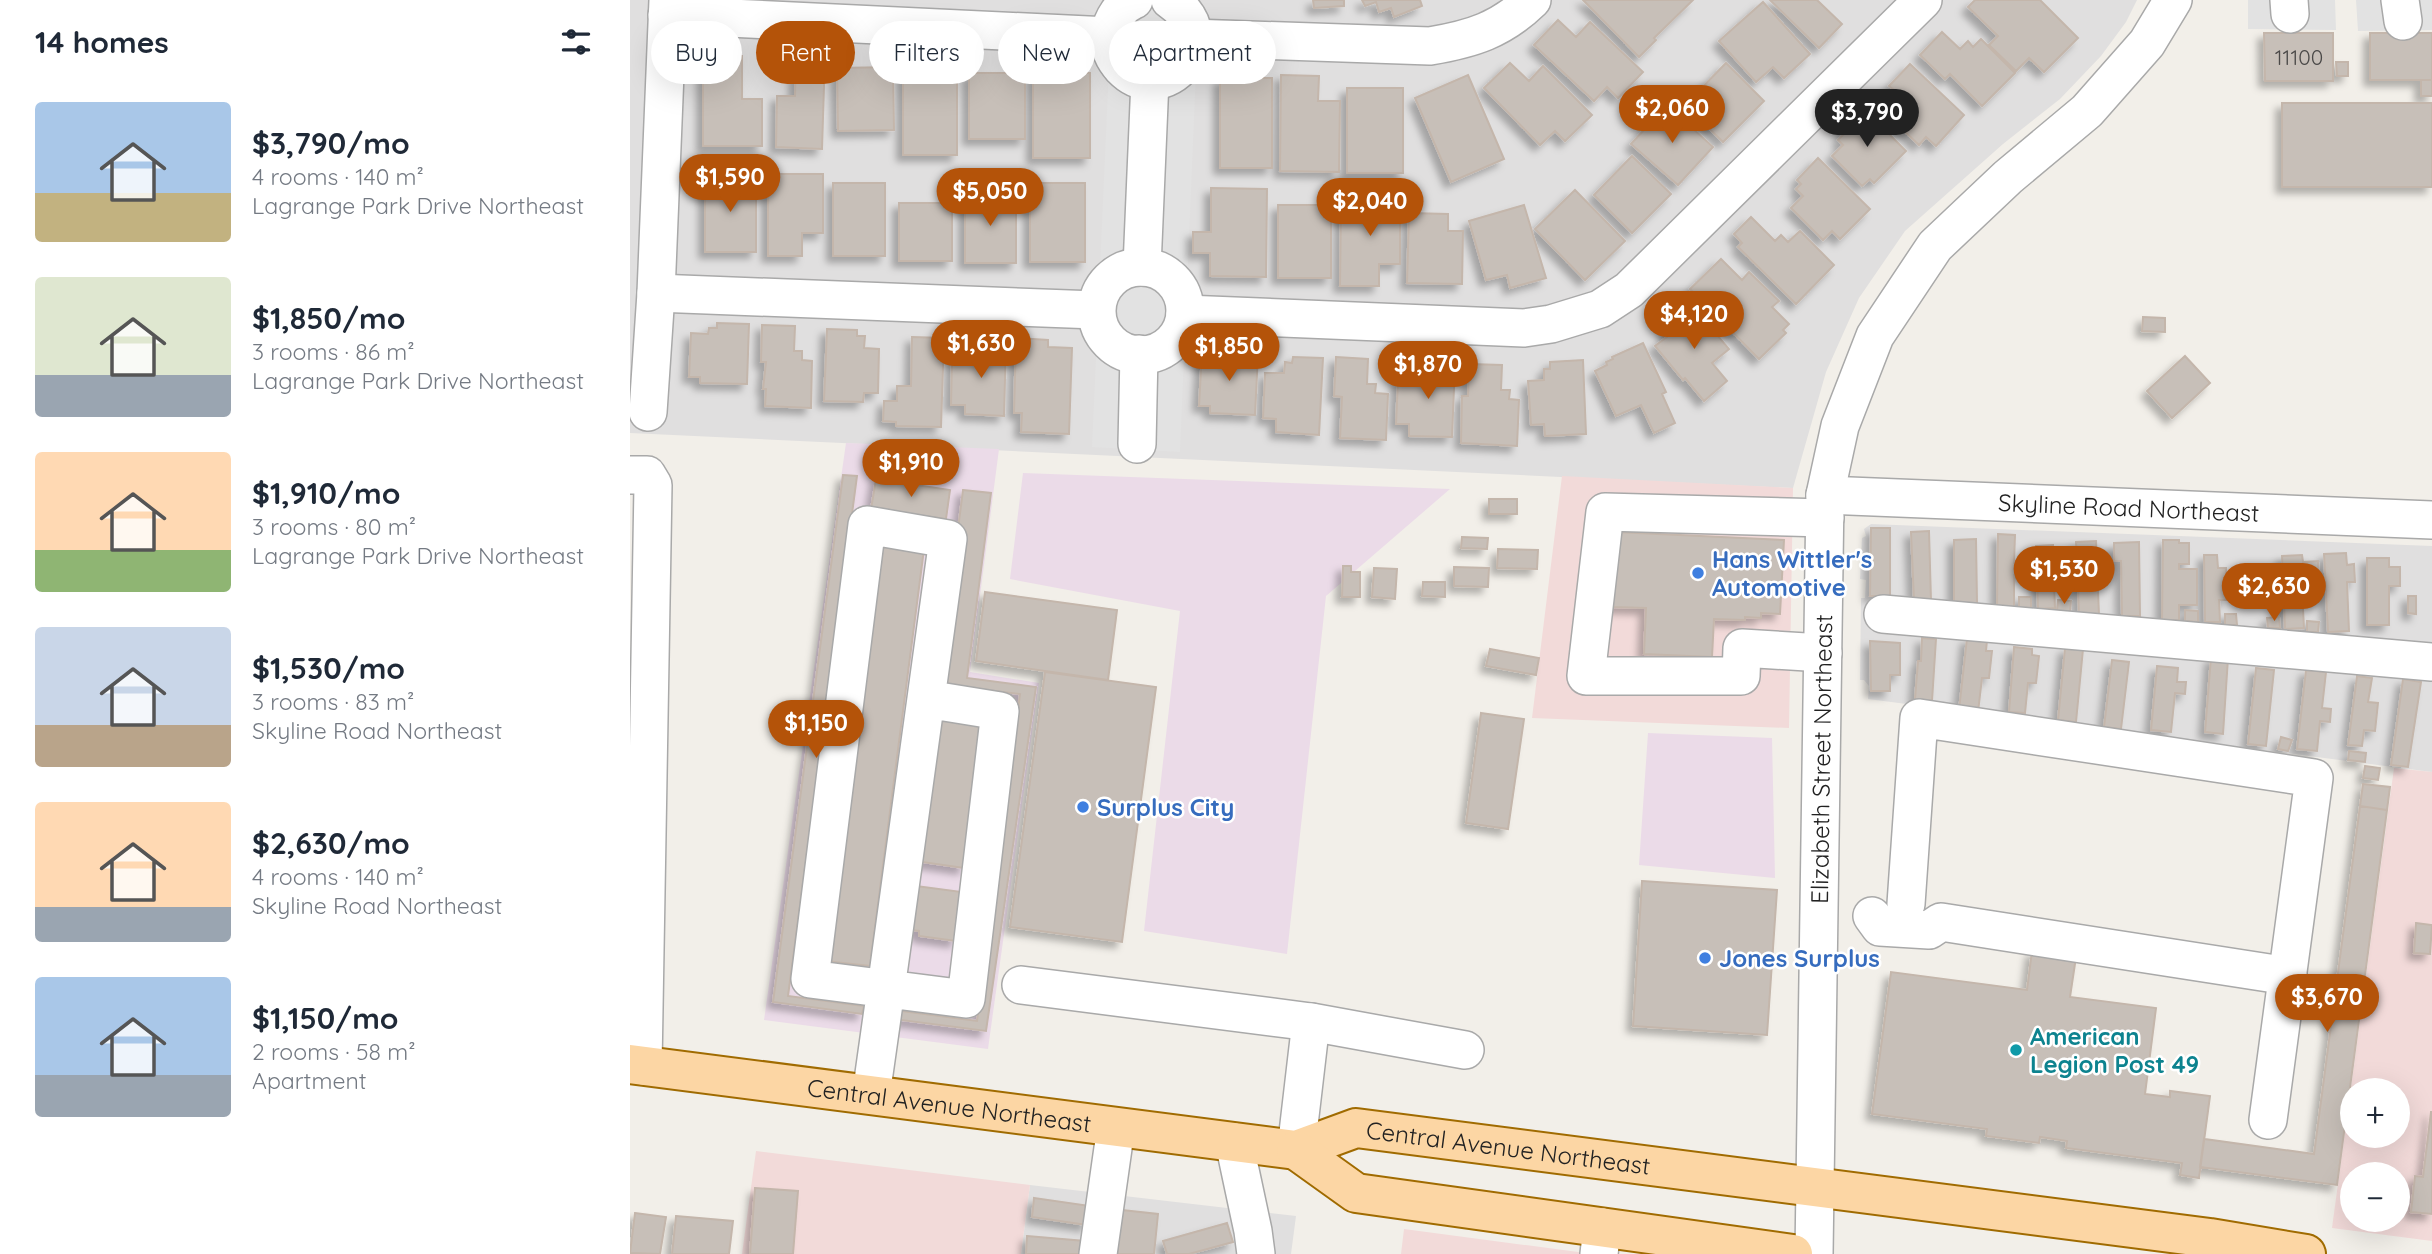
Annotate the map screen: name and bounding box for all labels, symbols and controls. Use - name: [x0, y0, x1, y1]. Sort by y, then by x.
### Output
- chip: Buy: [651, 21, 742, 84]
- chip: Rent: [756, 21, 855, 84]
- chip: Filters: [869, 21, 984, 84]
- chip: New: [998, 21, 1095, 84]
- chip: Apartment: [1109, 21, 1276, 84]
- text: 14 homes: [35, 23, 169, 61]
- icon: filters: [557, 23, 595, 61]
- house number: 11100: [2275, 44, 2323, 70]
- pin: $2,060: [1615, 86, 1729, 145]
- pin: $3,790: [1810, 90, 1924, 149]
- text: $2,060: [1635, 93, 1709, 122]
- text: $3,790: [1831, 97, 1903, 126]
- text: $3,790/mo: [252, 124, 410, 162]
- icon: home: [91, 130, 175, 214]
- pin: $1,590: [673, 154, 787, 214]
- text: 4 rooms · 140 m²: [252, 162, 424, 191]
- text: $1,590: [695, 162, 765, 191]
- pin: $5,050: [933, 168, 1047, 228]
- text: $5,050: [953, 176, 1027, 205]
- pin: $2,040: [1313, 178, 1427, 238]
- text: $2,040: [1333, 186, 1407, 215]
- text: Lagrange Park Drive Northeast: [252, 191, 584, 220]
- pin: $4,120: [1637, 292, 1751, 351]
- text: $1,850/mo: [252, 299, 405, 337]
- text: $4,120: [1660, 299, 1728, 328]
- icon: home: [91, 305, 175, 389]
- pin: $1,630: [924, 320, 1038, 380]
- pin: $1,850: [1172, 324, 1286, 383]
- text: $1,630: [947, 328, 1015, 357]
- text: $1,850: [1195, 331, 1263, 360]
- text: 3 rooms · 86 m²: [252, 337, 415, 366]
- pin: $1,870: [1371, 342, 1485, 401]
- text: $1,870: [1394, 349, 1462, 378]
- text: Lagrange Park Drive Northeast: [252, 366, 584, 395]
- pin: $1,910: [854, 440, 968, 499]
- text: $1,910: [878, 447, 944, 476]
- text: $1,910/mo: [252, 474, 400, 512]
- icon: home: [91, 480, 175, 564]
- street label: Skyline Road Northeast: [1998, 487, 2260, 528]
- text: 3 rooms · 80 m²: [252, 512, 416, 541]
- text: Lagrange Park Drive Northeast: [252, 541, 584, 570]
- place label: Hans Wittler's Automotive: [1712, 544, 1872, 602]
- pin: $1,530: [2007, 546, 2121, 606]
- text: $1,530: [2030, 554, 2098, 583]
- pin: $2,630: [2217, 564, 2331, 623]
- marker: Hans Wittler's Automotive: [1690, 565, 1706, 581]
- text: $2,630: [2238, 571, 2310, 600]
- street label: Elizabeth Street Northeast: [1804, 614, 1838, 904]
- text: $1,530/mo: [252, 649, 405, 687]
- icon: home: [91, 655, 175, 739]
- text: 3 rooms · 83 m²: [252, 687, 414, 716]
- pin: $1,150: [759, 700, 873, 760]
- text: $1,150: [784, 708, 848, 737]
- text: Skyline Road Northeast: [252, 716, 502, 745]
- place label: Surplus City: [1097, 792, 1234, 822]
- marker: Surplus City: [1075, 799, 1091, 815]
- text: $2,630/mo: [252, 824, 410, 862]
- icon: home: [91, 830, 175, 914]
- text: 4 rooms · 140 m²: [252, 862, 424, 891]
- text: Skyline Road Northeast: [252, 891, 502, 920]
- place label: Jones Surplus: [1719, 943, 1880, 973]
- marker: Jones Surplus: [1697, 950, 1713, 966]
- pin: $3,670: [2270, 974, 2384, 1034]
- text: $3,670: [2291, 982, 2363, 1011]
- text: $1,150/mo: [252, 999, 399, 1037]
- icon: home: [91, 1005, 175, 1089]
- place label: American Legion Post 49: [2030, 1021, 2199, 1079]
- text: 2 rooms · 58 m²: [252, 1037, 415, 1066]
- marker: American Legion Post 49: [2008, 1042, 2024, 1058]
- text: Apartment: [252, 1066, 366, 1095]
- street label: Central Avenue Northeast: [806, 1072, 1093, 1138]
- map controls: [2340, 1078, 2410, 1232]
- button: +: [2340, 1078, 2410, 1148]
- street label: Central Avenue Northeast: [1364, 1114, 1652, 1181]
- button: −: [2340, 1162, 2410, 1232]

